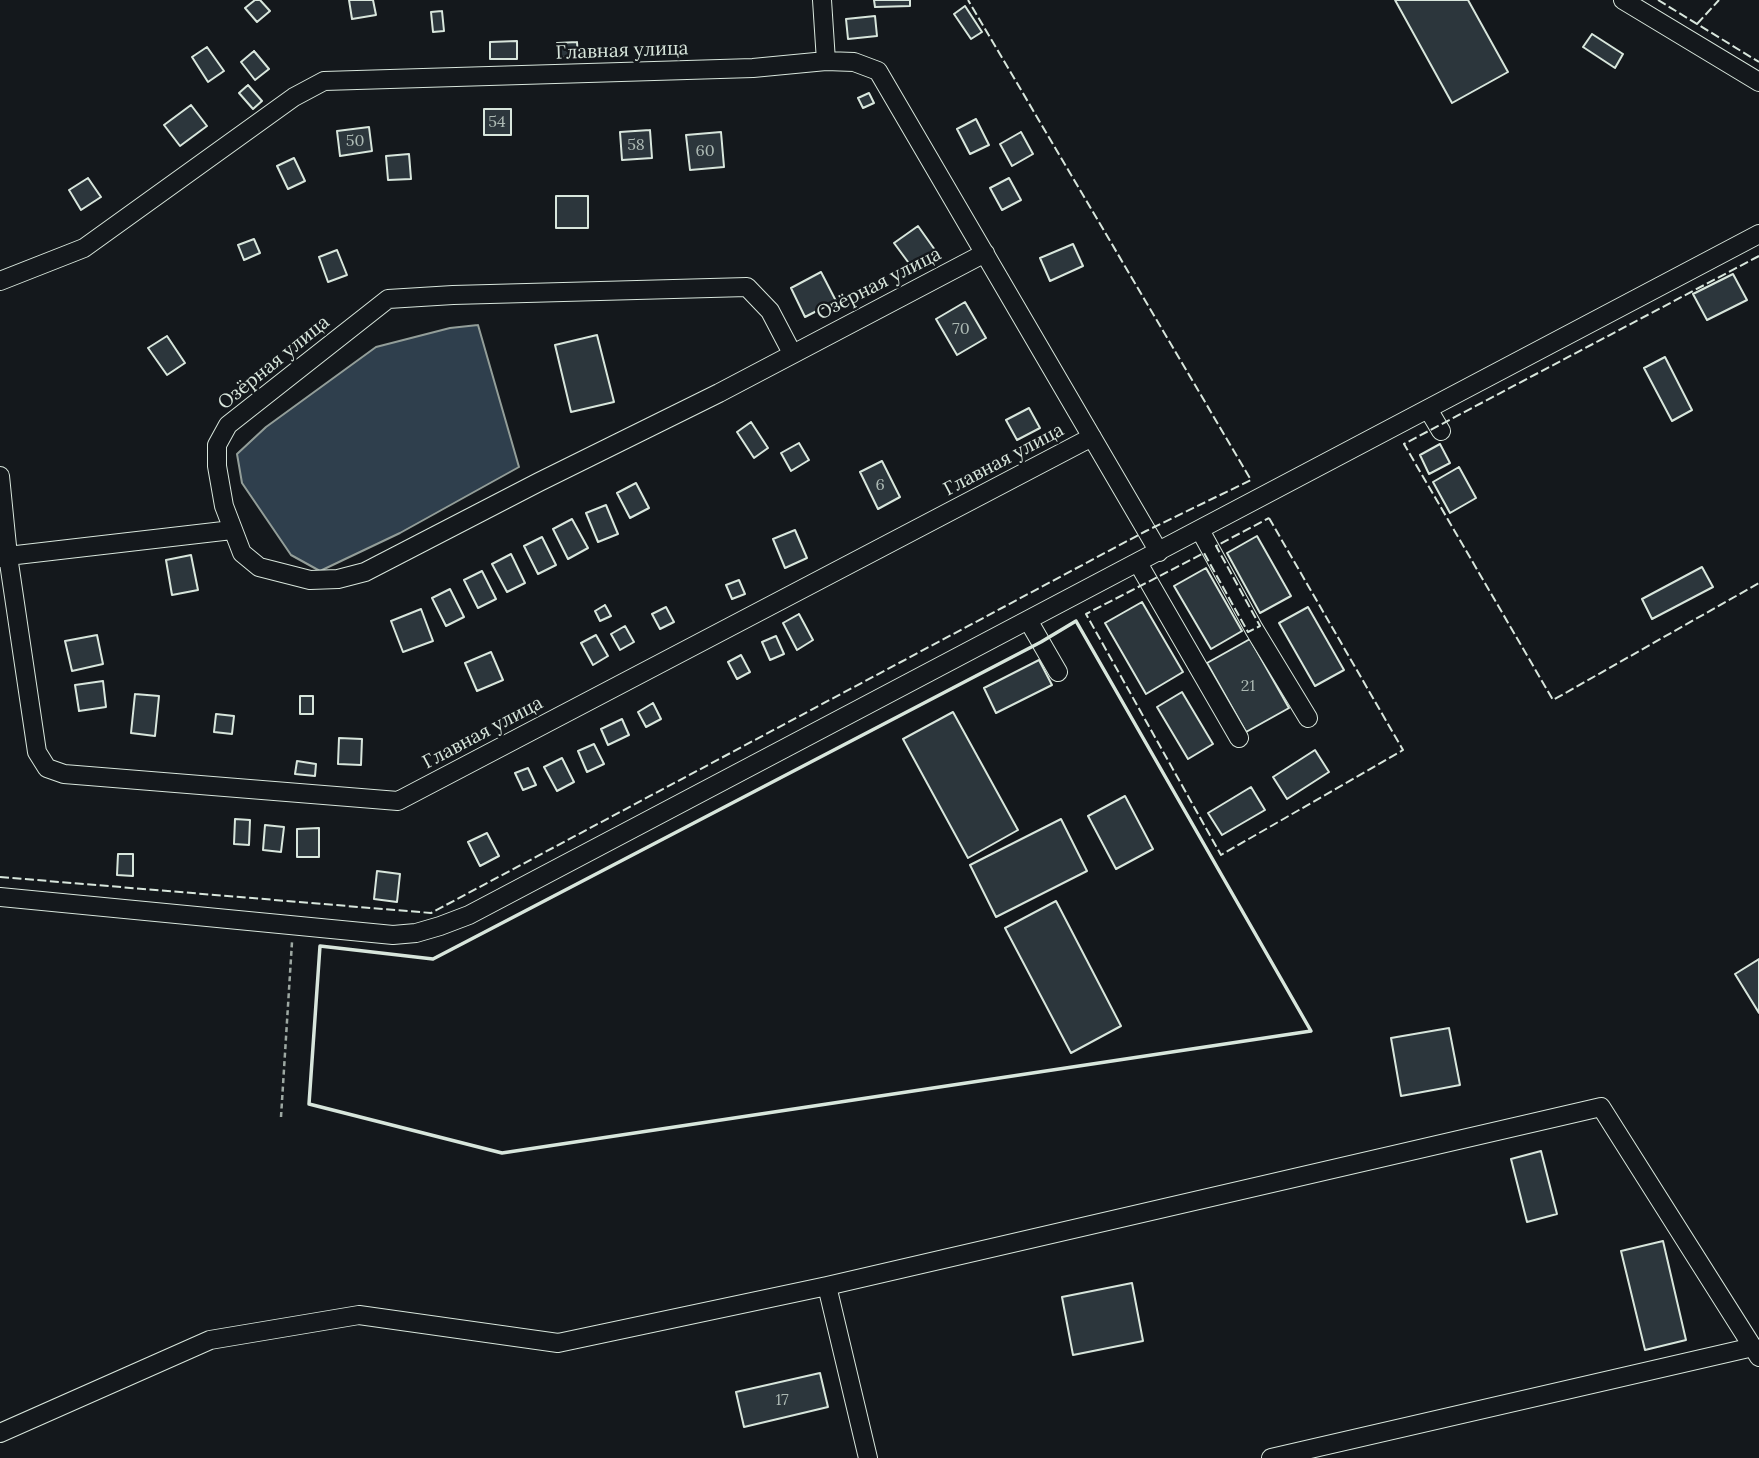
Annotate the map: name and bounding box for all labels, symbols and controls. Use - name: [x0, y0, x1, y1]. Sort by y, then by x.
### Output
- street label: Главная улица: [555, 37, 689, 65]
- house number: 54: [488, 112, 506, 132]
- house number: 50: [346, 131, 364, 151]
- house number: 58: [627, 135, 645, 155]
- house number: 60: [695, 141, 715, 161]
- street label: Озёрная улица: [813, 243, 945, 325]
- street label: Озёрная улица: [214, 311, 334, 415]
- house number: 70: [952, 319, 970, 339]
- street label: Главная улица: [940, 419, 1068, 501]
- house number: 6: [875, 475, 885, 495]
- house number: 21: [1241, 676, 1255, 696]
- street label: Главная улица: [419, 692, 547, 774]
- house number: 17: [775, 1390, 789, 1410]

